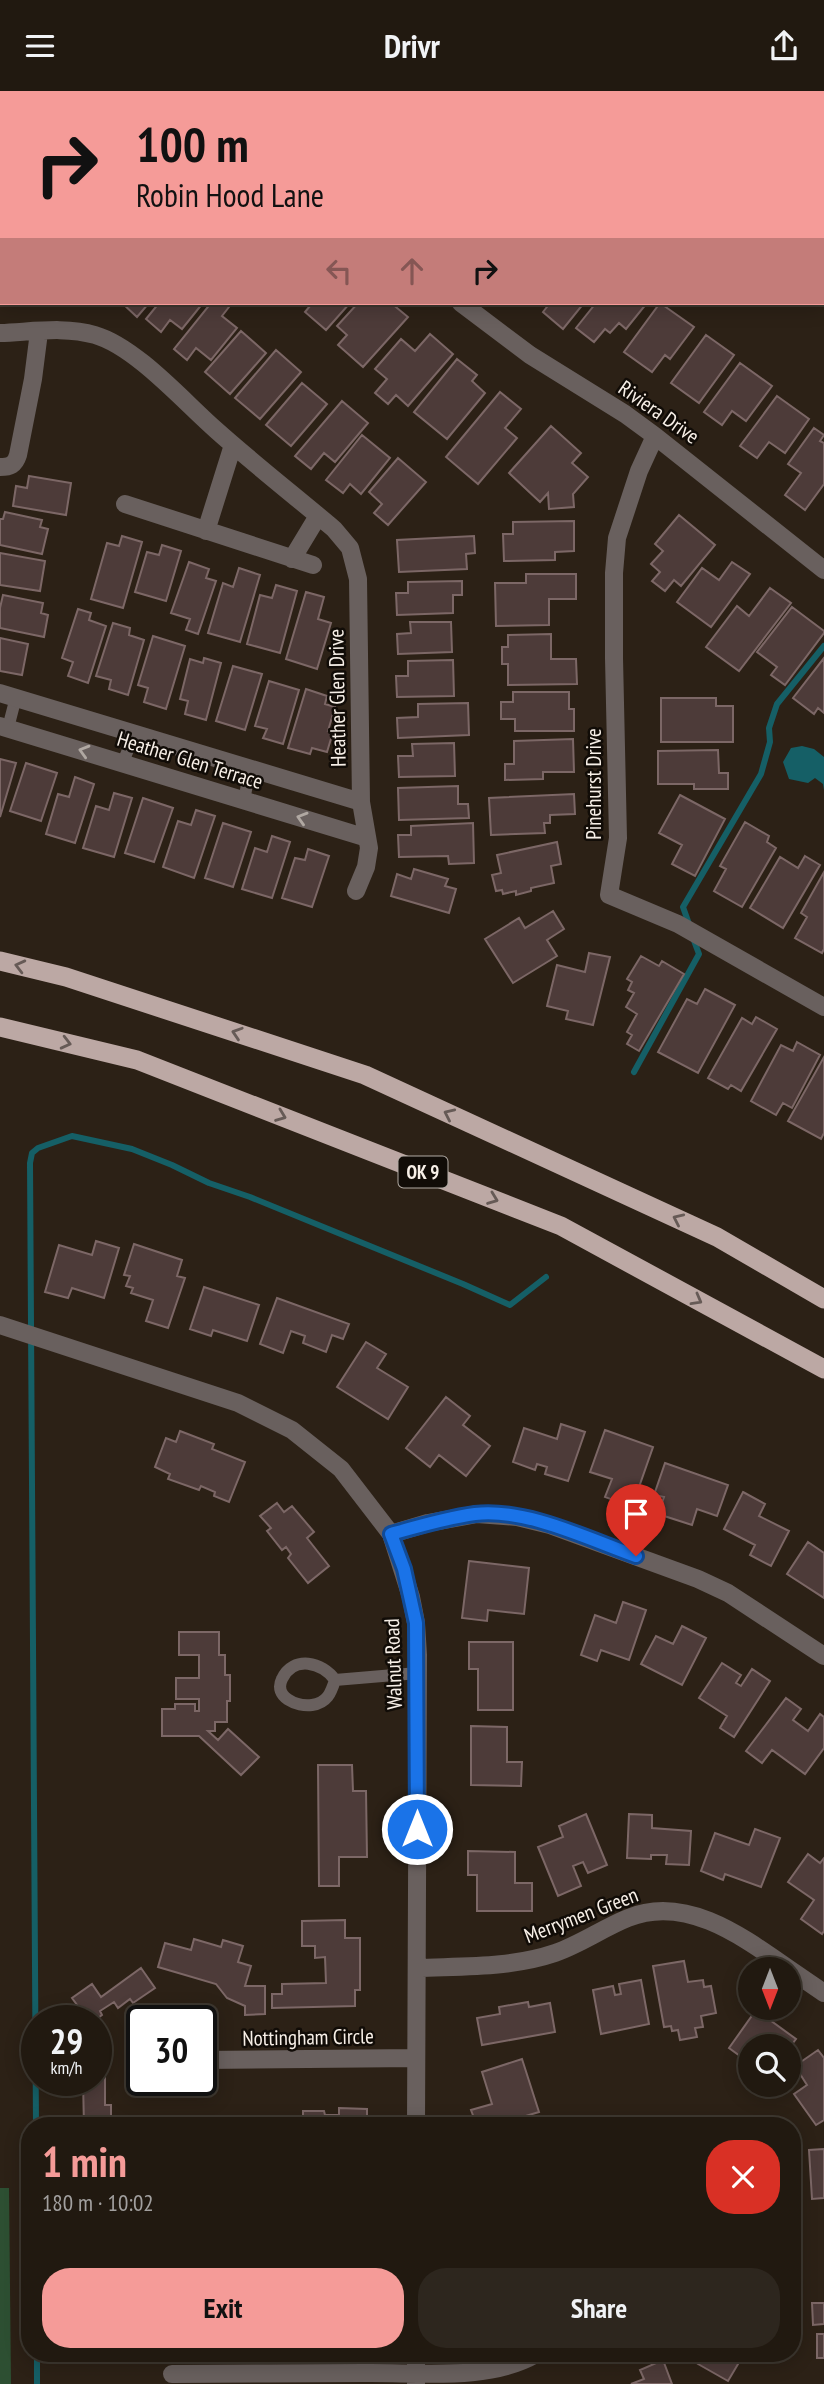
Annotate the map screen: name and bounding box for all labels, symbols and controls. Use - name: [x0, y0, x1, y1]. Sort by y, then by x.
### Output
- text: Drivr: [384, 25, 440, 67]
- icon: menu: [21, 27, 59, 65]
- icon: share: [765, 27, 803, 65]
- text: 100 m: [136, 112, 249, 176]
- icon: right: [21, 119, 112, 210]
- text: Robin Hood Lane: [136, 174, 324, 216]
- icon: left: [320, 252, 358, 290]
- icon: ahead: [393, 252, 431, 290]
- icon: right: [466, 252, 504, 290]
- street label: Riviera Drive: [613, 374, 705, 450]
- street label: Heather Glen Drive: [322, 629, 352, 767]
- street label: Heather Glen Terrace: [114, 725, 266, 795]
- street label: Pinehurst Drive: [580, 728, 607, 840]
- one-way arrow: [78, 744, 90, 759]
- one-way arrow: [296, 811, 308, 826]
- one-way arrow: [14, 960, 26, 974]
- one-way arrow: [231, 1027, 243, 1042]
- one-way arrow: [60, 1035, 72, 1049]
- one-way arrow: [275, 1108, 287, 1122]
- one-way arrow: [444, 1108, 457, 1122]
- road number: OK 9: [398, 1156, 448, 1187]
- one-way arrow: [486, 1191, 498, 1205]
- one-way arrow: [673, 1213, 686, 1227]
- one-way arrow: [690, 1291, 702, 1305]
- pin: [606, 1484, 666, 1556]
- icon: arrive: [617, 1495, 655, 1533]
- street label: Walnut Road: [378, 1618, 408, 1710]
- position arrow: [380, 1792, 454, 1866]
- street label: Merrymen Green: [520, 1881, 642, 1949]
- north arrow: [738, 1957, 802, 2019]
- map controls: [738, 1957, 801, 2097]
- speed limit sign: 30: [126, 2005, 217, 2096]
- text: 29: [50, 2018, 83, 2064]
- street label: Nottingham Circle: [242, 2022, 374, 2052]
- button: search: [738, 2034, 801, 2097]
- text: km/h: [51, 2056, 82, 2079]
- text: 1 min: [42, 2134, 127, 2189]
- button: close: [706, 2140, 780, 2214]
- text: 180 m · 10:02: [42, 2188, 154, 2217]
- button: Exit: [42, 2268, 404, 2348]
- button: Share: [418, 2268, 780, 2348]

